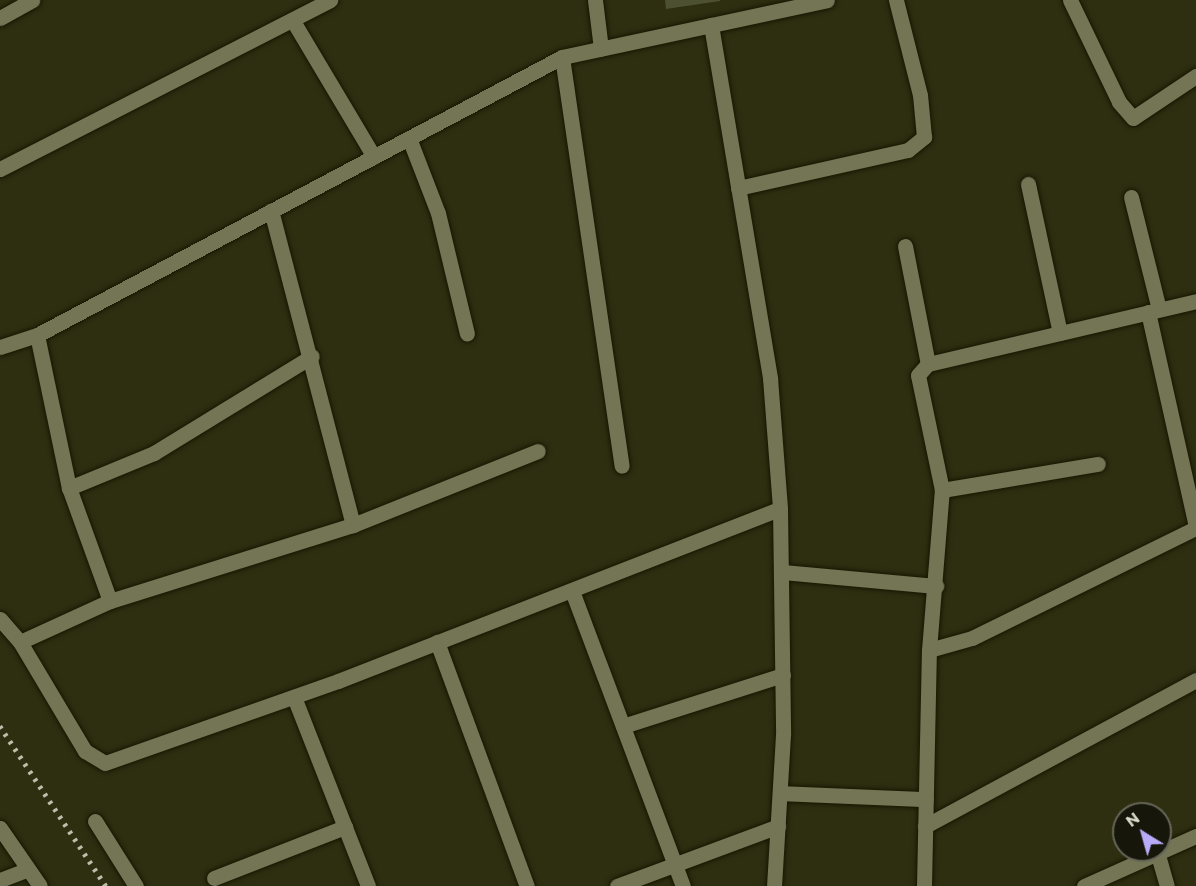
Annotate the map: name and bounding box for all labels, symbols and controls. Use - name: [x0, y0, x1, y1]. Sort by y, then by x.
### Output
- north arrow: [1112, 802, 1172, 862]
- text: N: [1122, 808, 1143, 830]

